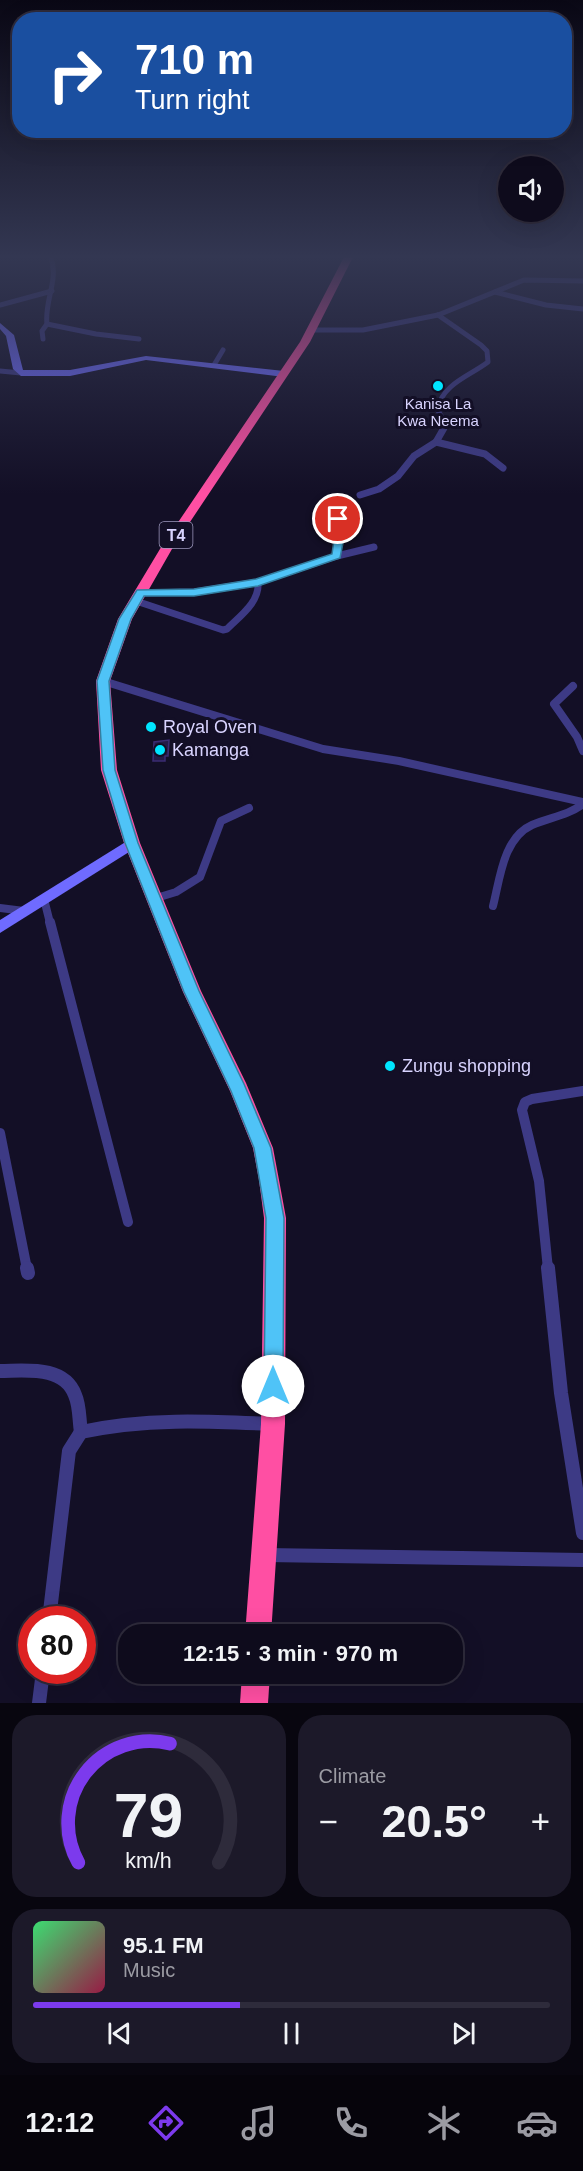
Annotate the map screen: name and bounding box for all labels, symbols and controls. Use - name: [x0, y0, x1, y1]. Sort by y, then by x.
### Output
- icon: right: [36, 36, 114, 114]
- text: 710 m: [135, 36, 254, 83]
- text: Turn right: [135, 85, 250, 115]
- map controls: [498, 156, 564, 222]
- button: sound: [498, 156, 564, 222]
- marker: Kanisa La Kwa Neema: [431, 379, 445, 393]
- place label: Kanisa La Kwa Neema: [397, 395, 480, 429]
- pin: [312, 493, 363, 544]
- icon: arrive: [321, 502, 354, 535]
- road number: T4: [160, 522, 192, 548]
- place label: Royal Oven: [163, 717, 257, 737]
- marker: Royal Oven: [144, 720, 158, 734]
- place label: Kamanga: [172, 740, 250, 760]
- marker: Kamanga: [153, 743, 167, 757]
- place label: Zungu shopping: [402, 1056, 531, 1076]
- marker: Zungu shopping: [383, 1059, 397, 1073]
- position arrow: [241, 1354, 305, 1418]
- speed limit sign: 80: [18, 1606, 96, 1684]
- text: 12:15 · 3 min · 970 m: [183, 1641, 398, 1666]
- text: Climate: [319, 1765, 386, 1787]
- text: 79: [114, 1781, 183, 1850]
- text: 20.5°: [381, 1796, 487, 1847]
- text: −: [319, 1803, 338, 1840]
- text: +: [531, 1803, 550, 1840]
- text: km/h: [126, 1849, 172, 1873]
- text: 95.1 FM: [123, 1933, 204, 1958]
- text: Music: [123, 1959, 175, 1981]
- icon: previous: [103, 2017, 136, 2050]
- icon: pause: [275, 2017, 308, 2050]
- icon: next: [447, 2017, 480, 2050]
- icon: directions: [145, 2102, 187, 2144]
- icon: music: [238, 2102, 280, 2144]
- icon: phone: [330, 2102, 372, 2144]
- icon: climate: [423, 2102, 465, 2144]
- icon: car: [516, 2102, 558, 2144]
- text: 12:12: [25, 2108, 94, 2138]

